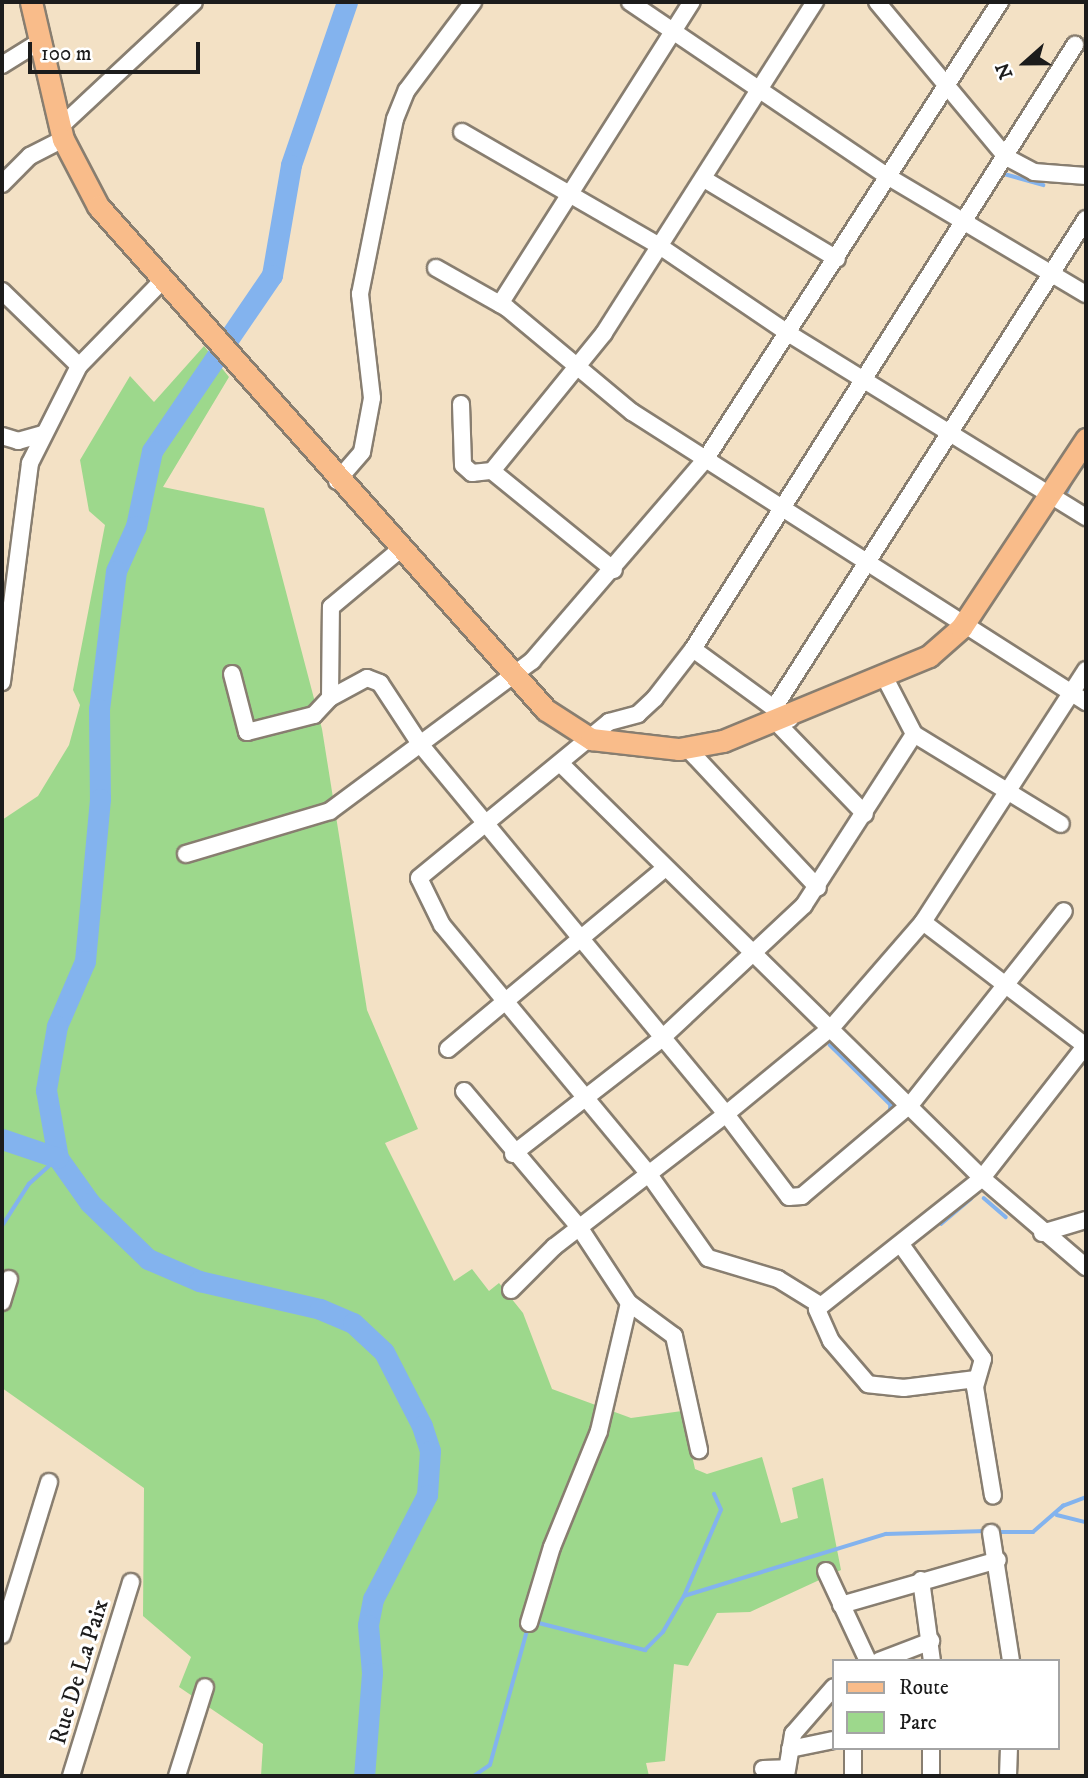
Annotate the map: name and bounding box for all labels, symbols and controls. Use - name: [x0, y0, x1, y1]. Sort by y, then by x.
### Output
- scale bar: [32, 28, 203, 72]
- north arrow: [990, 28, 1060, 98]
- text: 100 m: [41, 41, 92, 67]
- text: N: [991, 59, 1018, 82]
- street label: Rue De La Paix: [44, 1596, 116, 1748]
- legend: [832, 1659, 1060, 1750]
- text: Route: [899, 1675, 949, 1701]
- text: Parc: [899, 1710, 937, 1736]

